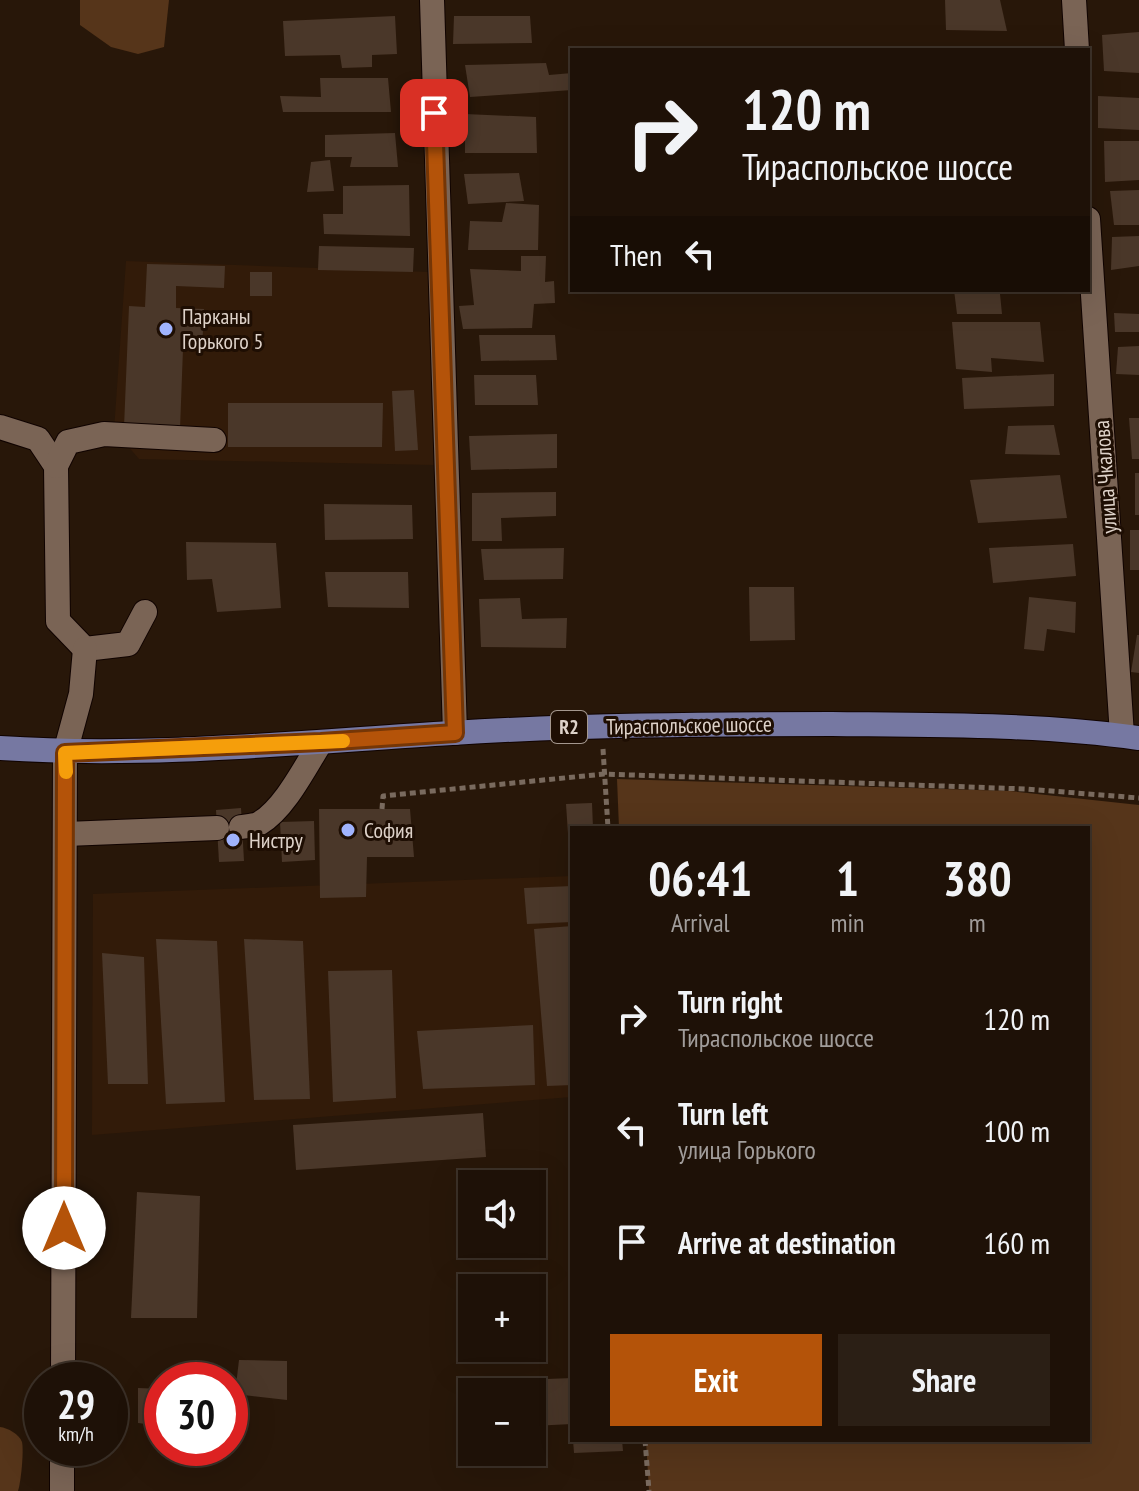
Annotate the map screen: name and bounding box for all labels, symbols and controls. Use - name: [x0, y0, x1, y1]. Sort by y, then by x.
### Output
- text: 120 m: [742, 73, 871, 145]
- pin: [400, 79, 468, 147]
- icon: right: [610, 80, 714, 184]
- icon: arrive: [412, 91, 456, 135]
- text: Тираспольское шоссе: [742, 143, 1013, 190]
- icon: left: [678, 232, 722, 276]
- text: Then: [610, 235, 662, 274]
- place label: Парканы Горького 5: [182, 302, 263, 355]
- marker: Парканы Горького 5: [157, 320, 175, 338]
- street label: улица Чкалова: [1087, 419, 1123, 535]
- street label: Тираспольское шоссе: [606, 710, 772, 740]
- road number: R2: [551, 711, 587, 743]
- place label: София: [364, 816, 413, 844]
- marker: София: [339, 821, 357, 839]
- place label: Нистру: [249, 826, 303, 854]
- marker: Нистру: [224, 831, 242, 849]
- text: 06:41: [648, 847, 752, 909]
- text: 1: [836, 847, 859, 909]
- text: 380: [943, 847, 1012, 909]
- text: Arrival: [671, 906, 730, 939]
- text: min: [830, 906, 864, 939]
- text: m: [969, 906, 986, 939]
- text: Turn right: [678, 982, 782, 1021]
- icon: right: [610, 996, 654, 1040]
- text: 120 m: [984, 999, 1050, 1038]
- text: Тираспольское шоссе: [678, 1021, 874, 1054]
- text: Turn left: [678, 1094, 768, 1133]
- icon: left: [610, 1108, 654, 1152]
- text: 100 m: [984, 1111, 1050, 1150]
- text: улица Горького: [678, 1133, 816, 1166]
- map controls: [458, 1170, 546, 1466]
- button: sound: [458, 1170, 546, 1258]
- position arrow: [22, 1186, 106, 1270]
- icon: arrive: [610, 1220, 654, 1264]
- text: Arrive at destination: [678, 1223, 896, 1262]
- text: 160 m: [984, 1223, 1050, 1262]
- button: +: [458, 1274, 546, 1362]
- button: Exit: [610, 1334, 822, 1426]
- button: Share: [838, 1334, 1050, 1426]
- speed limit sign: 30: [144, 1362, 248, 1466]
- text: 29: [57, 1378, 95, 1430]
- button: −: [458, 1378, 546, 1466]
- text: km/h: [58, 1421, 94, 1447]

